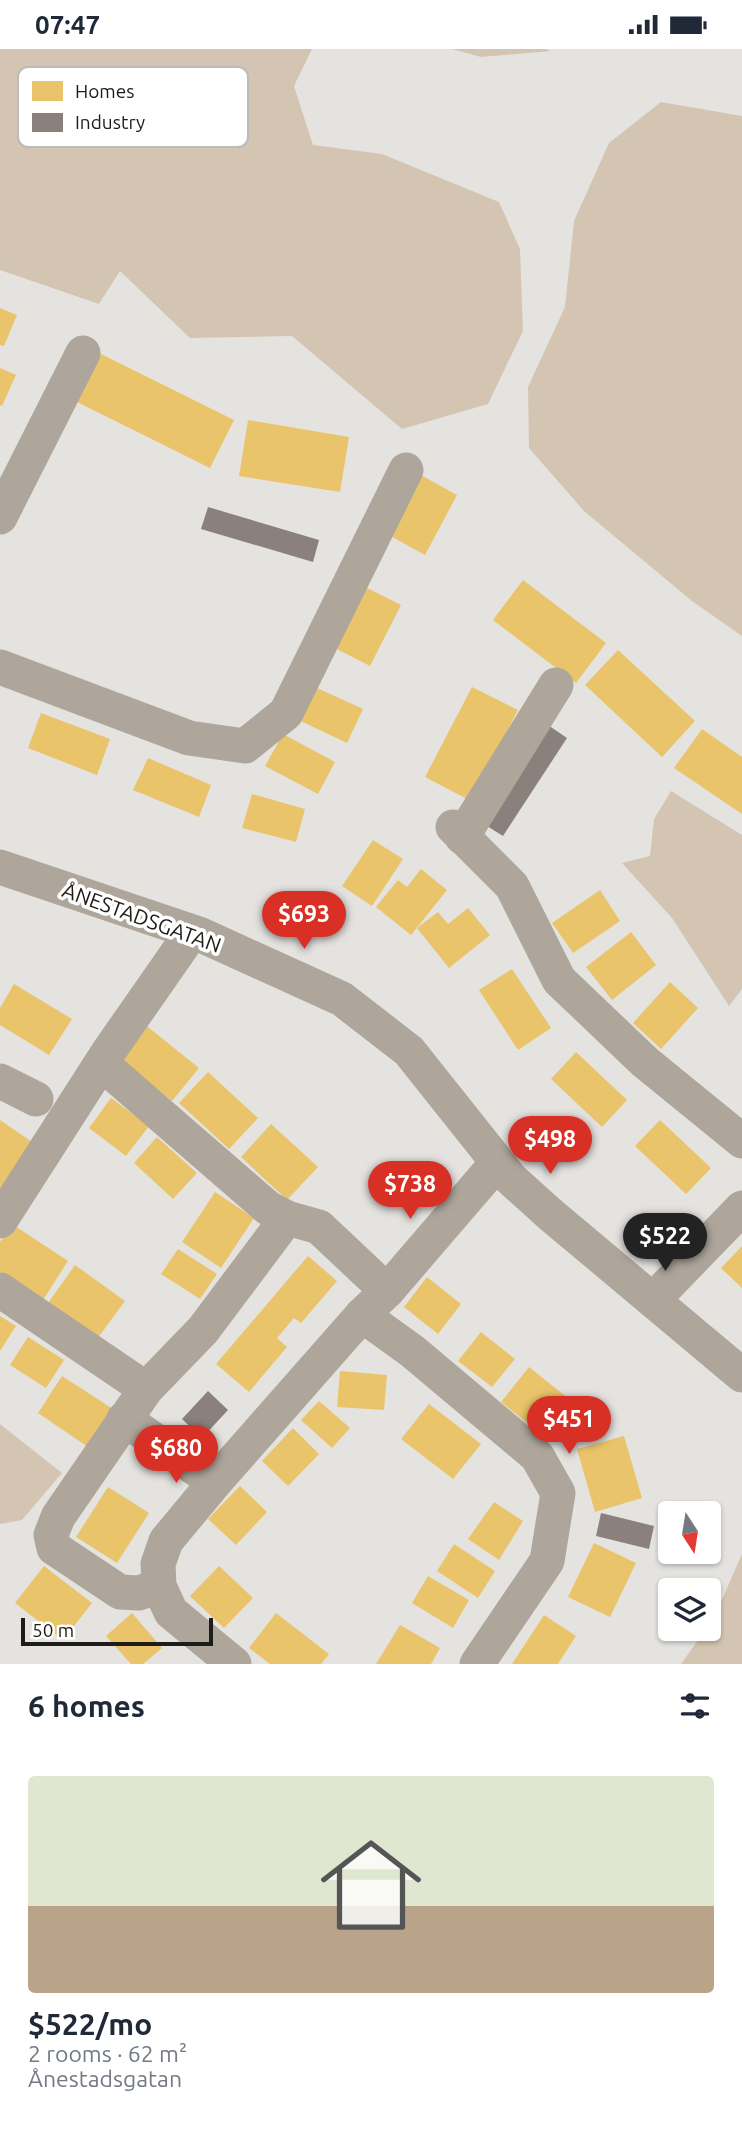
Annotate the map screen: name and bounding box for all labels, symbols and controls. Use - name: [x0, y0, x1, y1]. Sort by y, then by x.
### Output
- text: 07:47: [35, 10, 100, 39]
- legend: [18, 67, 248, 147]
- text: Homes: [75, 80, 135, 102]
- text: Industry: [75, 111, 145, 133]
- street label: ÅNESTADSGATAN: [59, 877, 225, 957]
- pin: $693: [263, 891, 345, 951]
- text: $693: [278, 901, 330, 926]
- pin: $498: [509, 1117, 591, 1176]
- text: $498: [524, 1126, 576, 1151]
- pin: $738: [369, 1161, 451, 1221]
- text: $738: [384, 1171, 436, 1196]
- pin: $522: [624, 1213, 706, 1273]
- text: $522: [639, 1223, 691, 1248]
- pin: $451: [528, 1397, 610, 1456]
- text: $451: [543, 1406, 595, 1431]
- pin: $680: [135, 1425, 217, 1485]
- text: $680: [150, 1435, 202, 1460]
- north arrow: [658, 1501, 721, 1565]
- map controls: [658, 1501, 721, 1641]
- button: layers: [658, 1578, 721, 1641]
- scale bar: [21, 1615, 214, 1647]
- text: 50 m: [32, 1619, 74, 1641]
- icon: filters: [676, 1687, 714, 1725]
- text: 6 homes: [28, 1689, 145, 1723]
- icon: home: [308, 1822, 434, 1948]
- text: $522/mo: [28, 2007, 152, 2041]
- text: 2 rooms · 62 m²: [28, 2041, 187, 2066]
- text: Ånestadsgatan: [28, 2066, 182, 2091]

